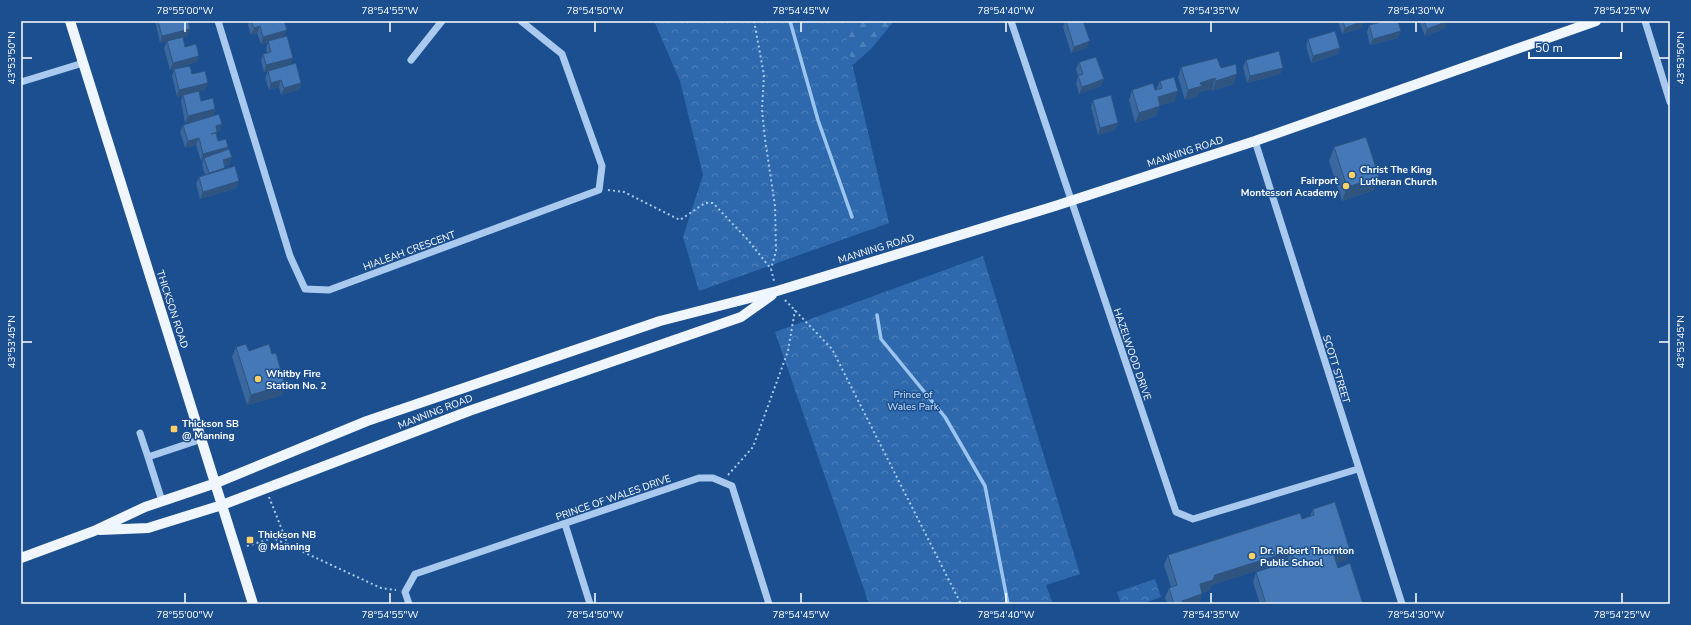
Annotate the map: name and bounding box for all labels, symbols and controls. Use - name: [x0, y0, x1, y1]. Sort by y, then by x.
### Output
- text: 78°55'00"W: [157, 4, 213, 18]
- text: 78°54'55"W: [362, 4, 418, 18]
- text: 78°54'50"W: [567, 4, 623, 18]
- text: 78°54'45"W: [773, 4, 829, 18]
- text: 78°54'40"W: [978, 4, 1034, 18]
- text: 78°54'35"W: [1183, 4, 1239, 18]
- text: 78°54'30"W: [1388, 4, 1444, 18]
- text: 78°54'25"W: [1594, 4, 1650, 18]
- text: 43°53'50"N: [5, 31, 19, 85]
- text: 43°53'50"N: [1674, 31, 1688, 85]
- scale bar: [1529, 34, 1621, 60]
- text: 50 m: [1535, 40, 1563, 56]
- street label: MANNING ROAD: [1145, 133, 1225, 171]
- place label: Christ The King Lutheran Church: [1360, 163, 1437, 189]
- marker: Christ The King Lutheran Church: [1347, 170, 1357, 180]
- place label: Fairport Montessori Academy: [1241, 174, 1339, 200]
- marker: Fairport Montessori Academy: [1341, 181, 1351, 191]
- street label: HIALEAH CRESCENT: [361, 228, 457, 274]
- street label: MANNING ROAD: [836, 231, 916, 267]
- street label: THICKSON ROAD: [153, 268, 191, 350]
- street label: HAZELWOOD DRIVE: [1110, 306, 1154, 402]
- text: 43°53'45"N: [5, 315, 19, 369]
- text: 43°53'45"N: [1674, 315, 1688, 369]
- street label: SCOTT STREET: [1319, 333, 1353, 405]
- place label: Whitby Fire Station No. 2: [266, 367, 327, 393]
- marker: Whitby Fire Station No. 2: [253, 374, 263, 384]
- park label: Prince of Wales Park: [887, 388, 940, 414]
- street label: MANNING ROAD: [396, 391, 475, 433]
- place label: Thickson SB @ Manning: [182, 417, 239, 443]
- marker: Thickson SB @ Manning: [169, 424, 179, 434]
- street label: PRINCE OF WALES DRIVE: [554, 472, 673, 524]
- place label: Thickson NB @ Manning: [258, 528, 316, 554]
- marker: Thickson NB @ Manning: [245, 535, 255, 545]
- place label: Dr. Robert Thornton Public School: [1260, 544, 1354, 570]
- marker: Dr. Robert Thornton Public School: [1247, 551, 1257, 561]
- text: 78°55'00"W: [157, 608, 213, 622]
- text: 78°54'55"W: [362, 608, 418, 622]
- text: 78°54'50"W: [567, 608, 623, 622]
- text: 78°54'45"W: [773, 608, 829, 622]
- text: 78°54'40"W: [978, 608, 1034, 622]
- text: 78°54'35"W: [1183, 608, 1239, 622]
- text: 78°54'30"W: [1388, 608, 1444, 622]
- text: 78°54'25"W: [1594, 608, 1650, 622]

